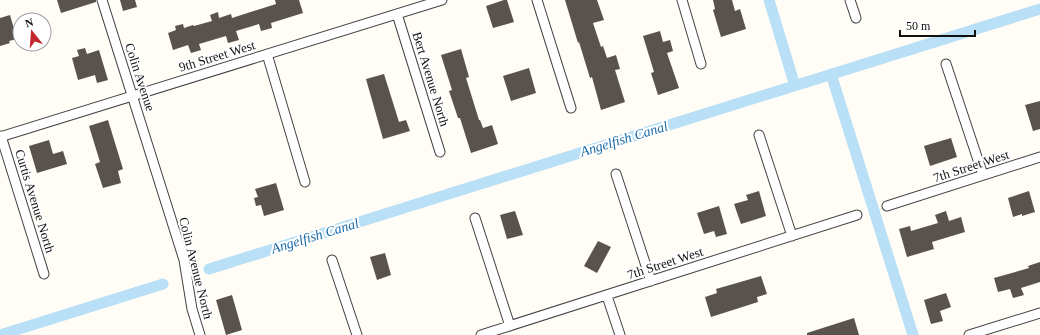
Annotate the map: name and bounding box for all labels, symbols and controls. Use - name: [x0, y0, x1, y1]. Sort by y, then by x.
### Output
- north arrow: [12, 12, 52, 52]
- scale bar: [900, 12, 975, 38]
- text: N: [24, 16, 35, 29]
- text: 50 m: [906, 19, 931, 33]
- street label: Bert Avenue North: [410, 30, 453, 129]
- street label: 9th Street West: [177, 37, 257, 75]
- street label: Colin Avenue: [122, 41, 158, 113]
- water label: Angelfish Canal: [578, 119, 670, 160]
- street label: Curtis Avenue North: [12, 147, 58, 255]
- street label: 7th Street West: [931, 147, 1011, 185]
- street label: Colin Avenue North: [176, 215, 216, 321]
- water label: Angelfish Canal: [269, 216, 361, 257]
- street label: 7th Street West: [625, 244, 705, 282]

